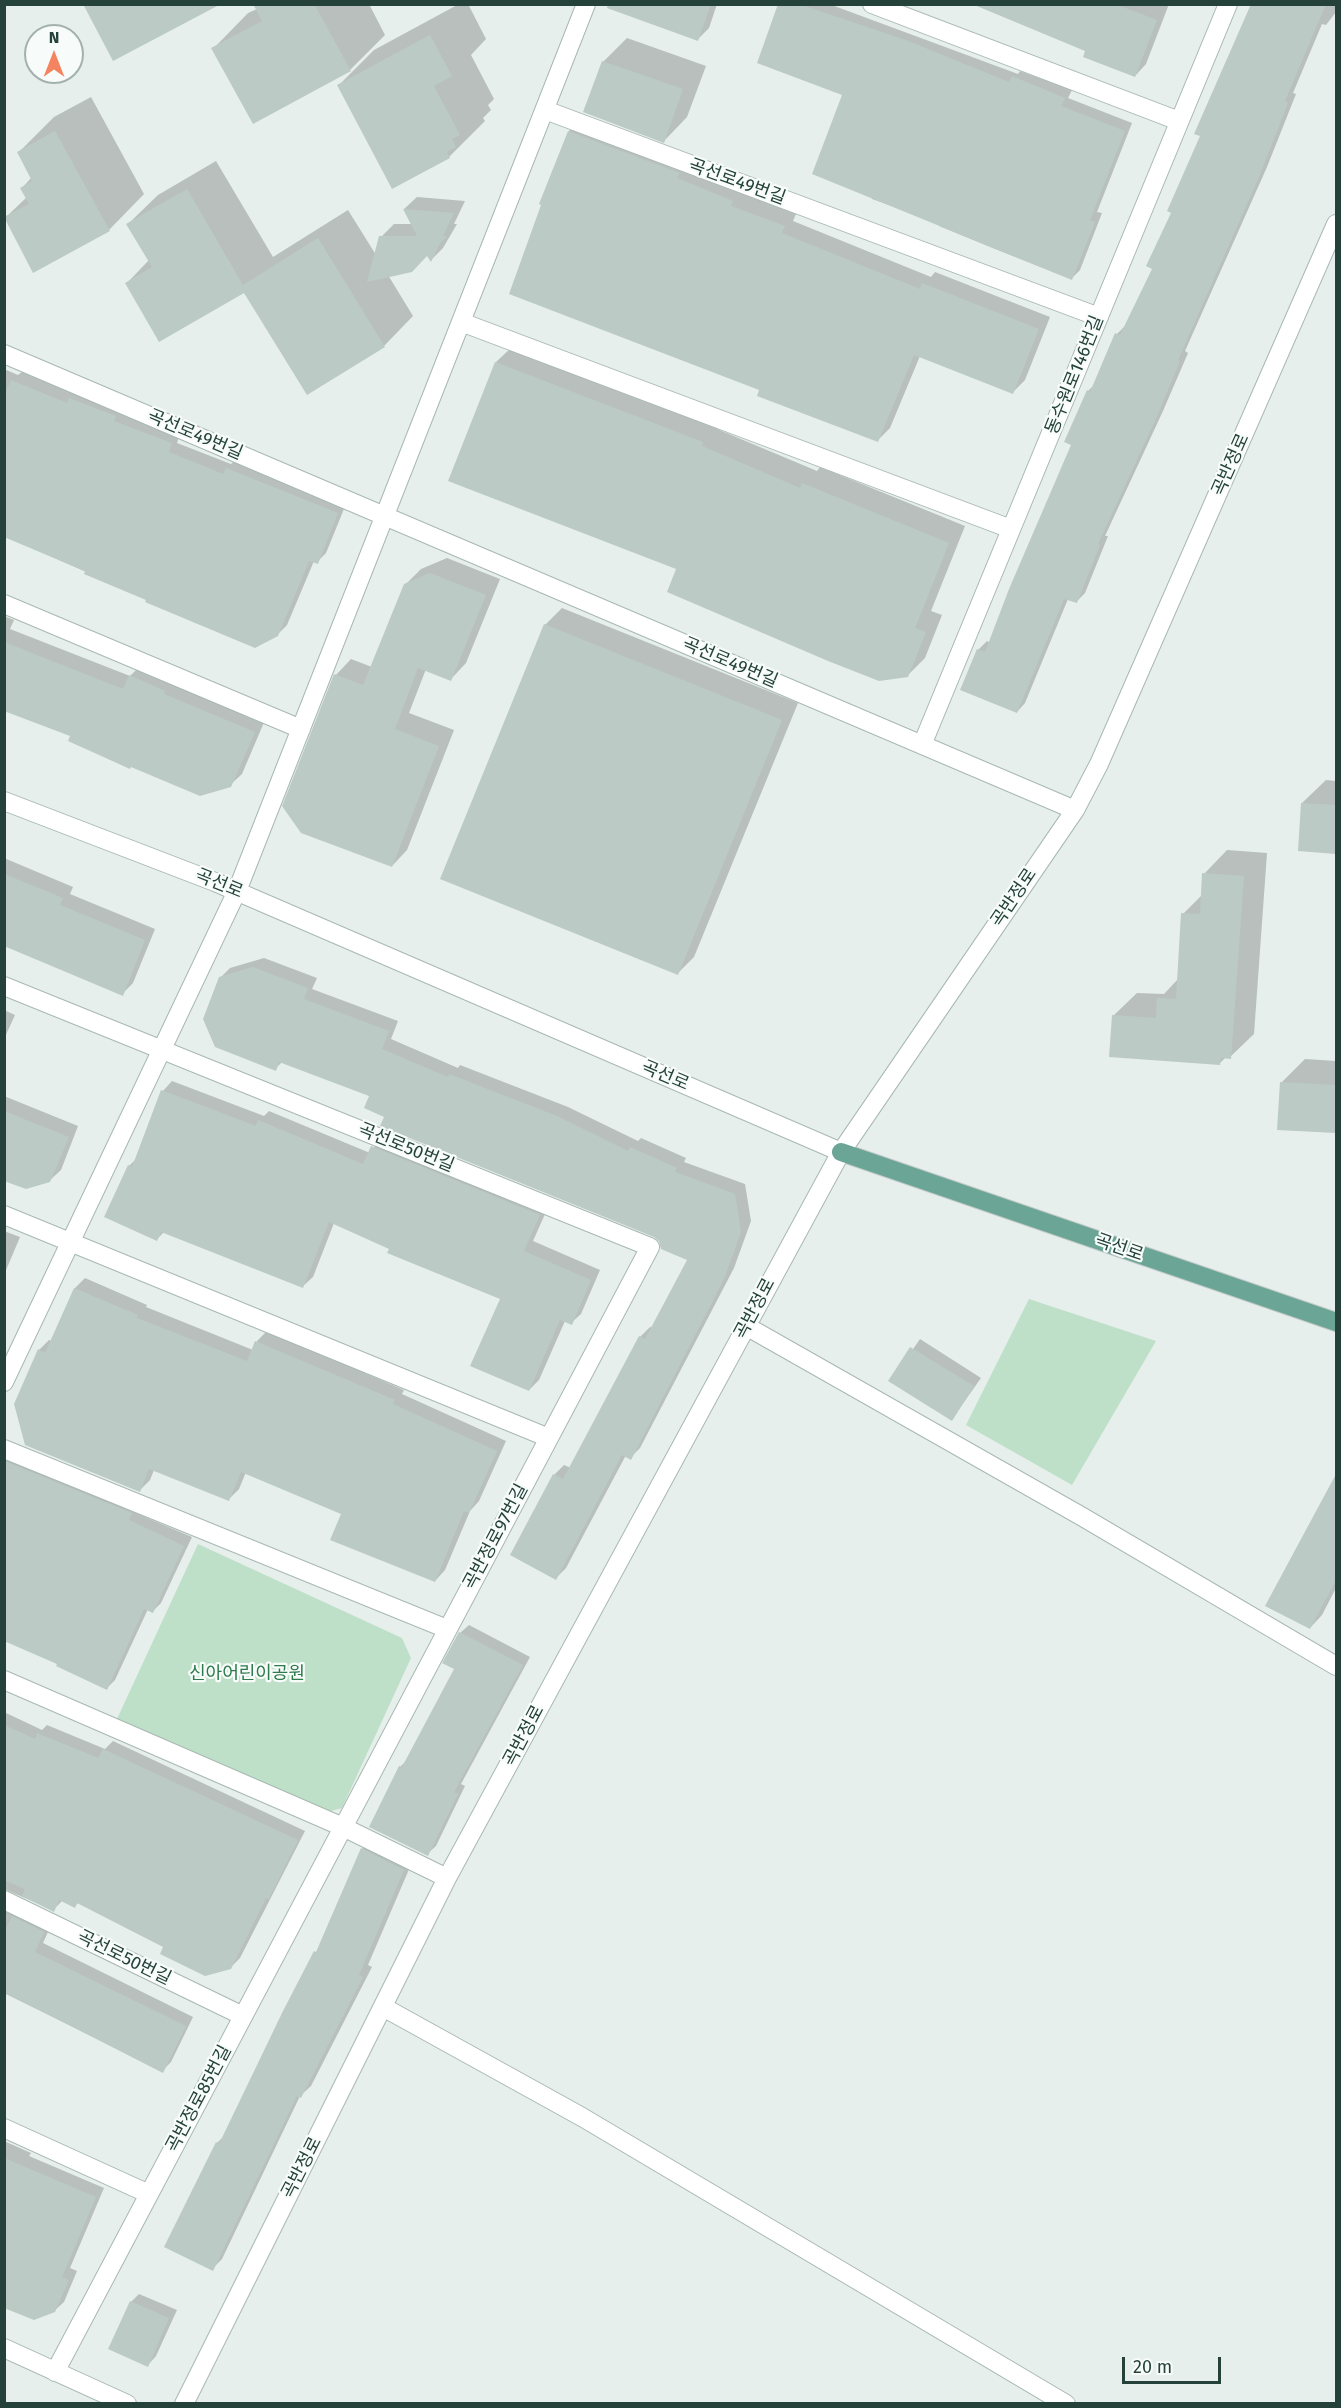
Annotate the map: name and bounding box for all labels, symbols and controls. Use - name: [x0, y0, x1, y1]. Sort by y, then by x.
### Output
- north arrow: [24, 24, 84, 84]
- text: N: [49, 28, 59, 47]
- street label: 곡선로49번길: [686, 154, 788, 210]
- street label: 동수원로146번길: [1041, 312, 1109, 438]
- street label: 곡선로49번길: [144, 405, 246, 465]
- street label: 곡반정로: [1208, 430, 1254, 500]
- street label: 곡선로49번길: [679, 633, 781, 693]
- street label: 곡선로: [192, 865, 246, 903]
- street label: 곡반정로: [987, 865, 1041, 931]
- street label: 곡선로: [638, 1056, 692, 1096]
- street label: 곡선로50번길: [355, 1119, 457, 1177]
- street label: 곡선로: [1092, 1230, 1146, 1266]
- street label: 곡반정로: [730, 1275, 780, 1343]
- street label: 곡반정로97번길: [459, 1480, 533, 1594]
- park label: 신아어린이공원: [189, 1663, 305, 1685]
- street label: 곡반정로: [499, 1702, 549, 1770]
- street label: 곡선로50번길: [73, 1926, 175, 1990]
- street label: 곡반정로85번길: [162, 2042, 236, 2156]
- street label: 곡반정로: [277, 2134, 327, 2202]
- scale bar: [1125, 2345, 1224, 2383]
- text: 20 m: [1133, 2356, 1172, 2378]

